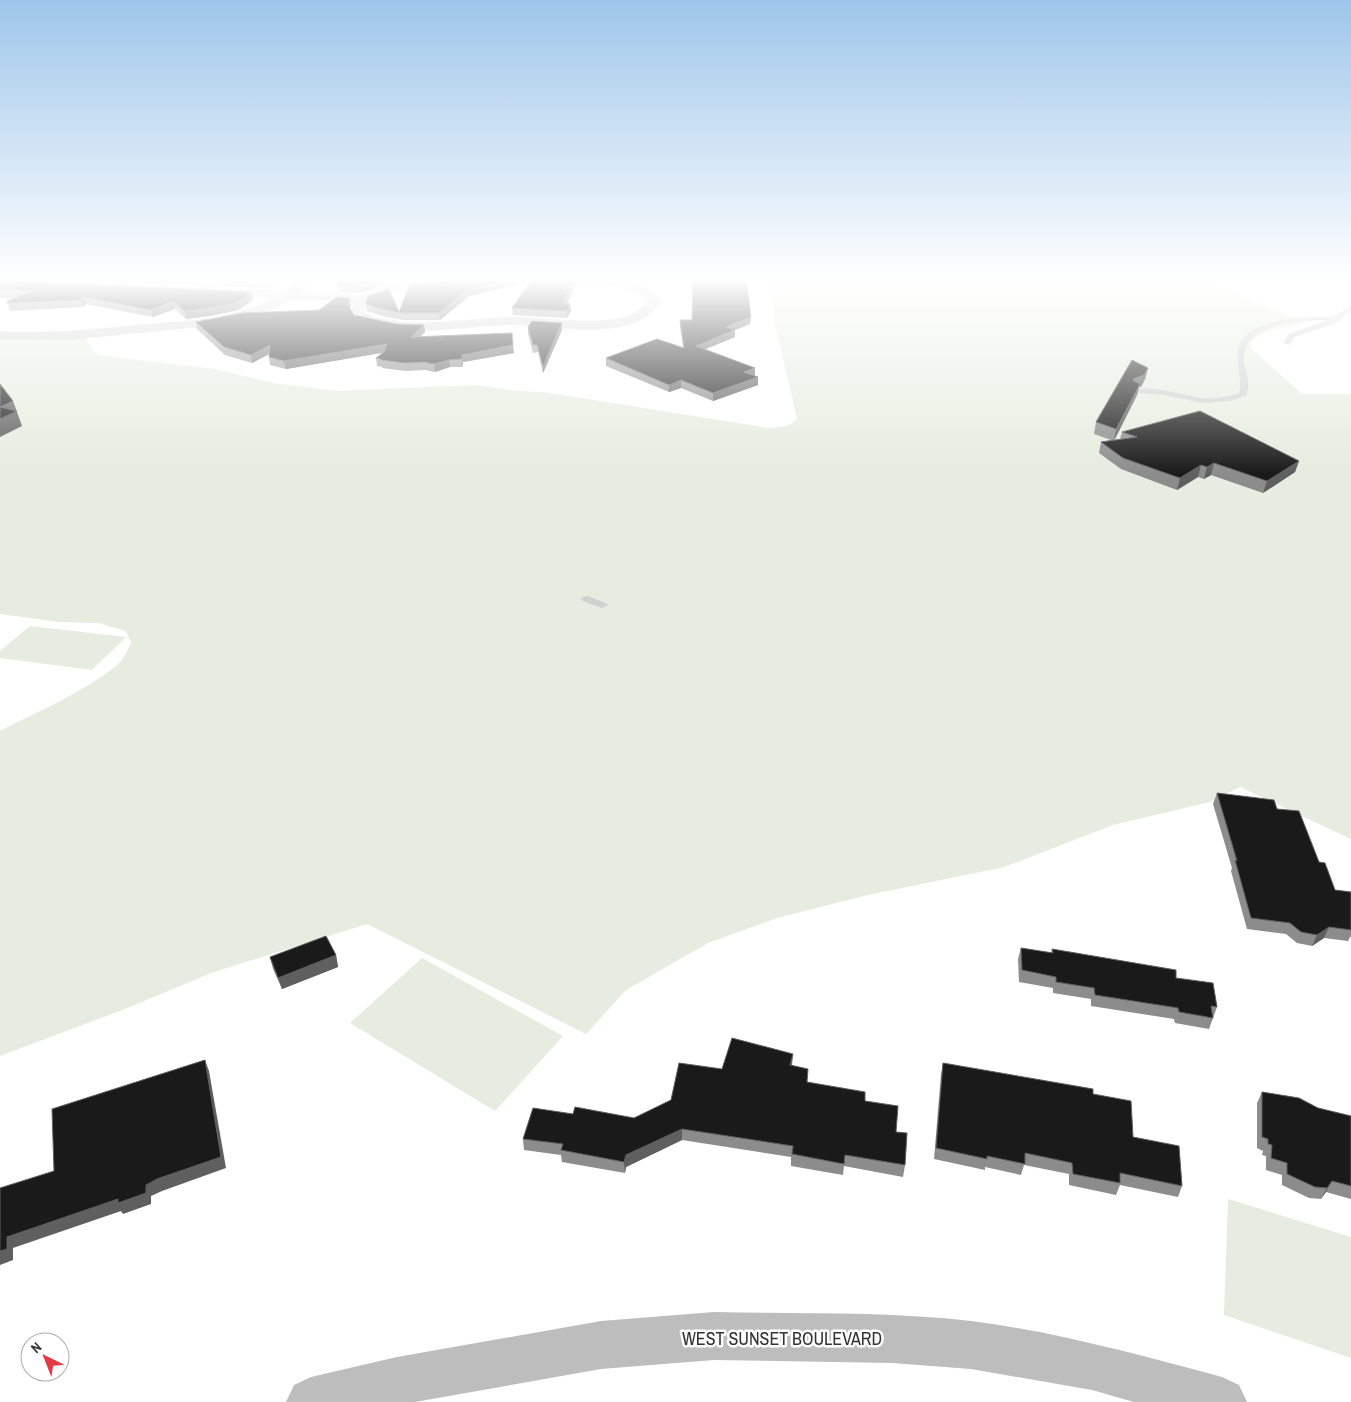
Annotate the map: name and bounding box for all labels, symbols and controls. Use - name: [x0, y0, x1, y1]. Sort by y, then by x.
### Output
- street label: WEST SUNSET BOULEVARD: [682, 1326, 882, 1351]
- north arrow: [20, 1332, 70, 1382]
- text: N: [27, 1338, 45, 1357]

